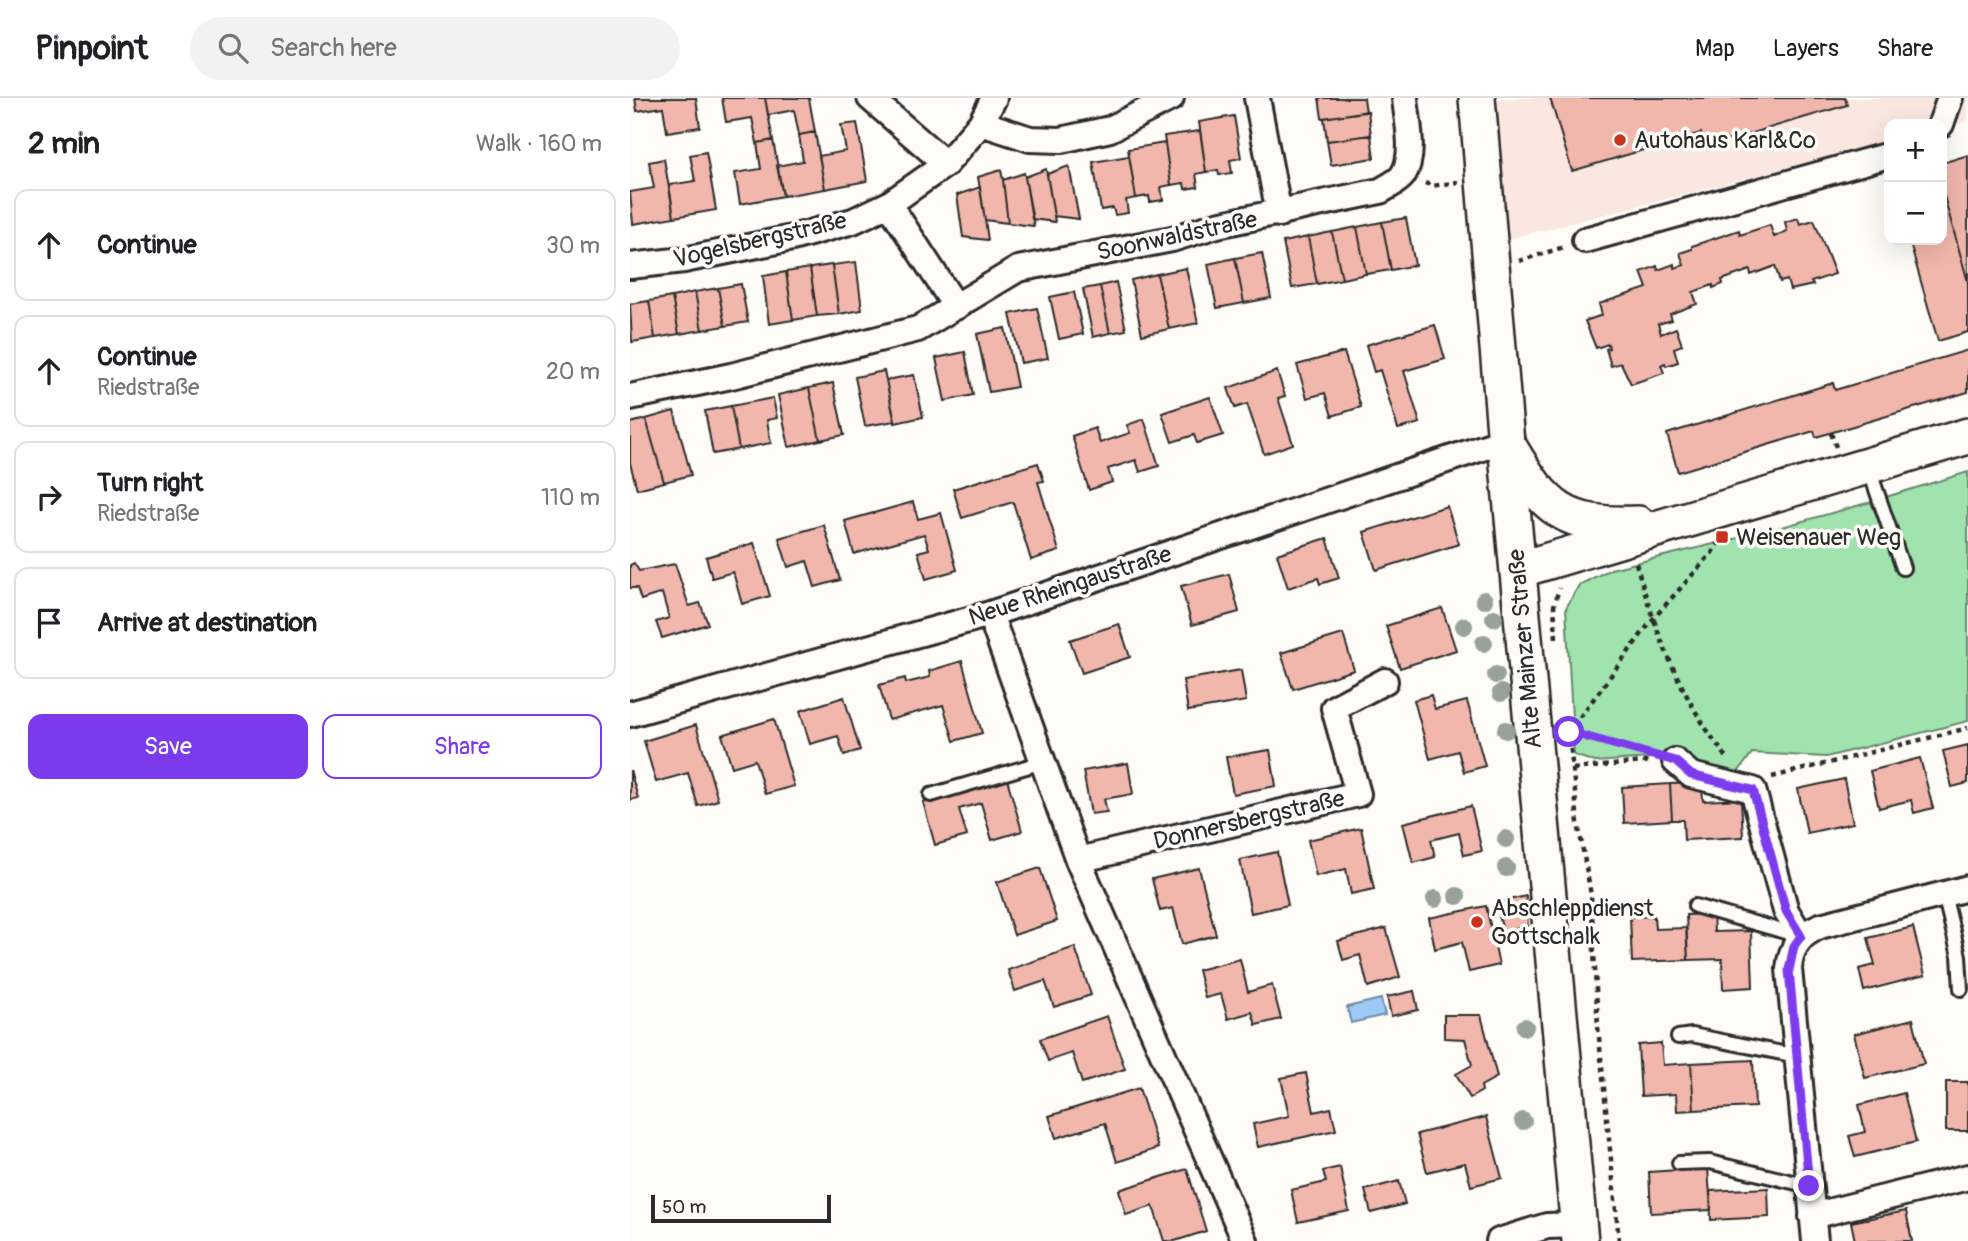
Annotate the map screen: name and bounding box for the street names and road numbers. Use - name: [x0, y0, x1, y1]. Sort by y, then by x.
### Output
- street label: Soonwaldstraße: [1094, 205, 1260, 267]
- street label: Vogelsbergstraße: [671, 206, 850, 274]
- street label: Neue Rheingaustraße: [965, 539, 1175, 632]
- street label: Alte Mainzer Straße: [1502, 548, 1548, 750]
- street label: Donnersbergstraße: [1151, 784, 1348, 856]

